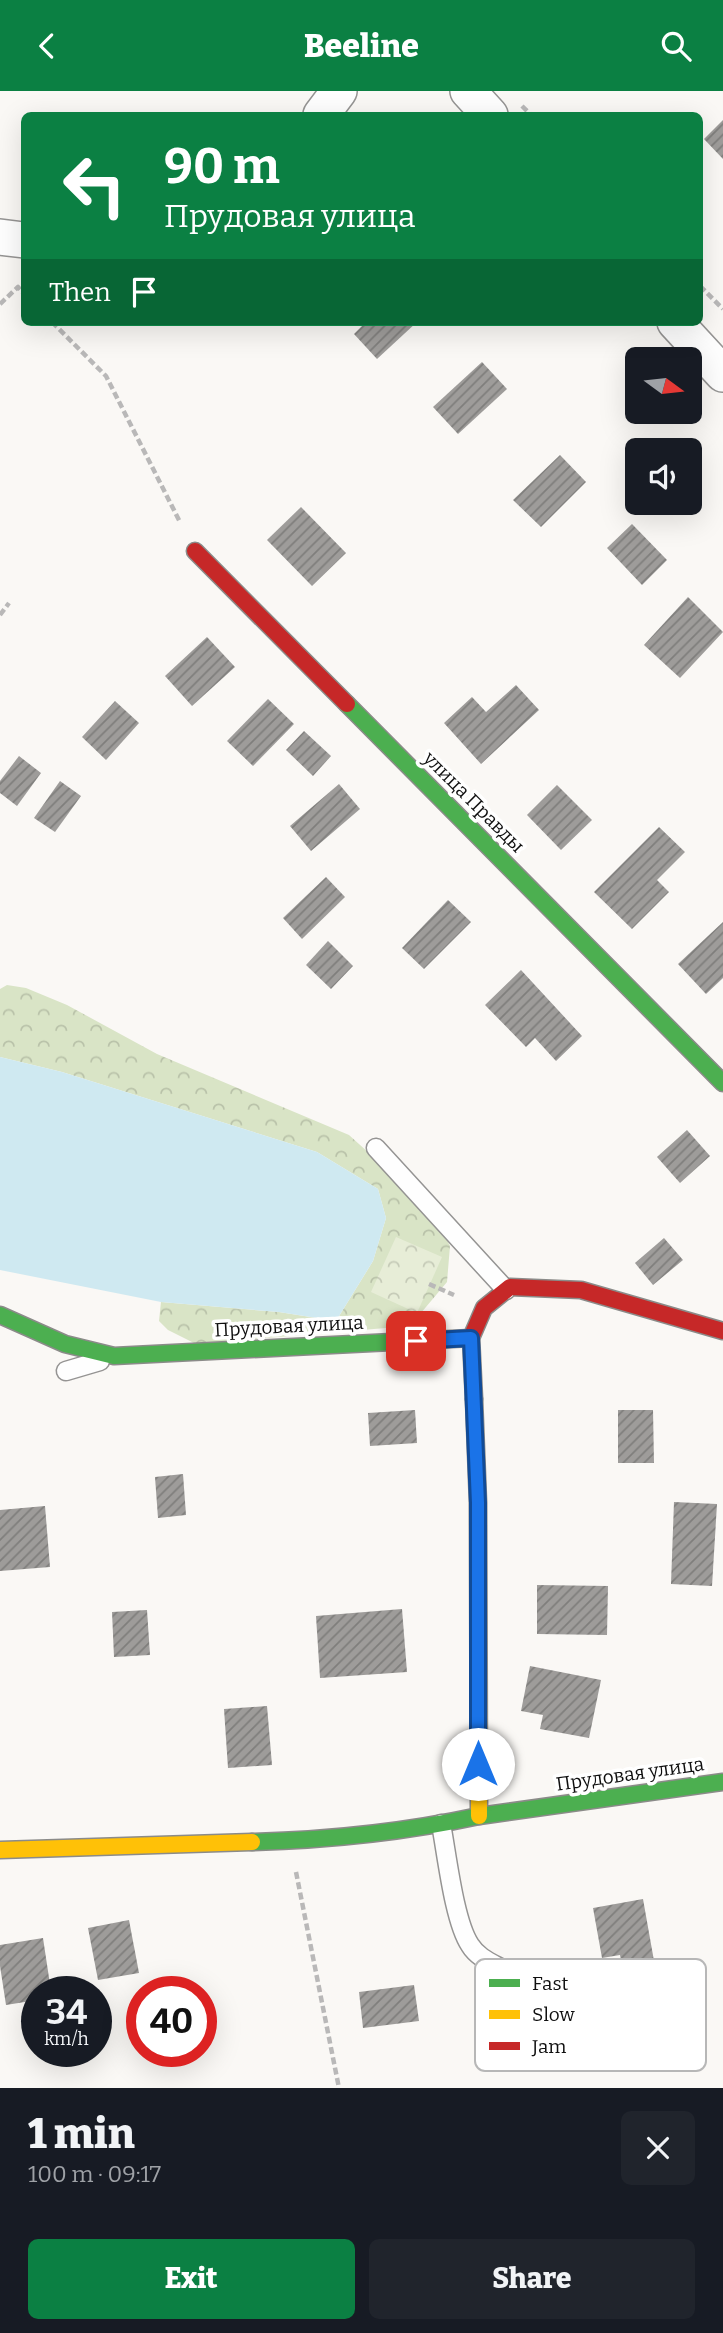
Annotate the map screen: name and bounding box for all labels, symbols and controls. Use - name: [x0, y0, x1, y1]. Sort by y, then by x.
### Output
- icon: back: [28, 27, 66, 65]
- text: Beeline: [304, 27, 419, 65]
- icon: search: [657, 27, 695, 65]
- text: 90 m: [164, 137, 280, 196]
- icon: left: [49, 140, 140, 231]
- text: Прудовая улица: [164, 197, 416, 235]
- icon: arrive: [125, 273, 163, 311]
- text: Then: [49, 277, 111, 308]
- north arrow: [625, 347, 702, 423]
- map controls: [625, 347, 702, 515]
- button: sound: [625, 438, 702, 515]
- street label: улица Правды: [418, 746, 529, 857]
- street label: Прудовая улица: [214, 1311, 365, 1341]
- pin: [386, 1311, 446, 1371]
- icon: arrive: [397, 1322, 435, 1360]
- position arrow: [441, 1727, 515, 1801]
- street label: Прудовая улица: [554, 1752, 706, 1796]
- legend: [475, 1959, 706, 2071]
- text: Fast: [532, 1972, 569, 1995]
- speed limit sign: 40: [126, 1976, 217, 2067]
- text: 34: [46, 1991, 87, 2033]
- text: Slow: [532, 2003, 575, 2026]
- text: km/h: [44, 2028, 89, 2050]
- text: Jam: [531, 2035, 566, 2058]
- text: 1 min: [28, 2109, 135, 2159]
- button: close: [621, 2111, 695, 2185]
- text: 100 m · 09:17: [28, 2160, 161, 2188]
- button: Exit: [28, 2239, 355, 2319]
- button: Share: [369, 2239, 695, 2319]

